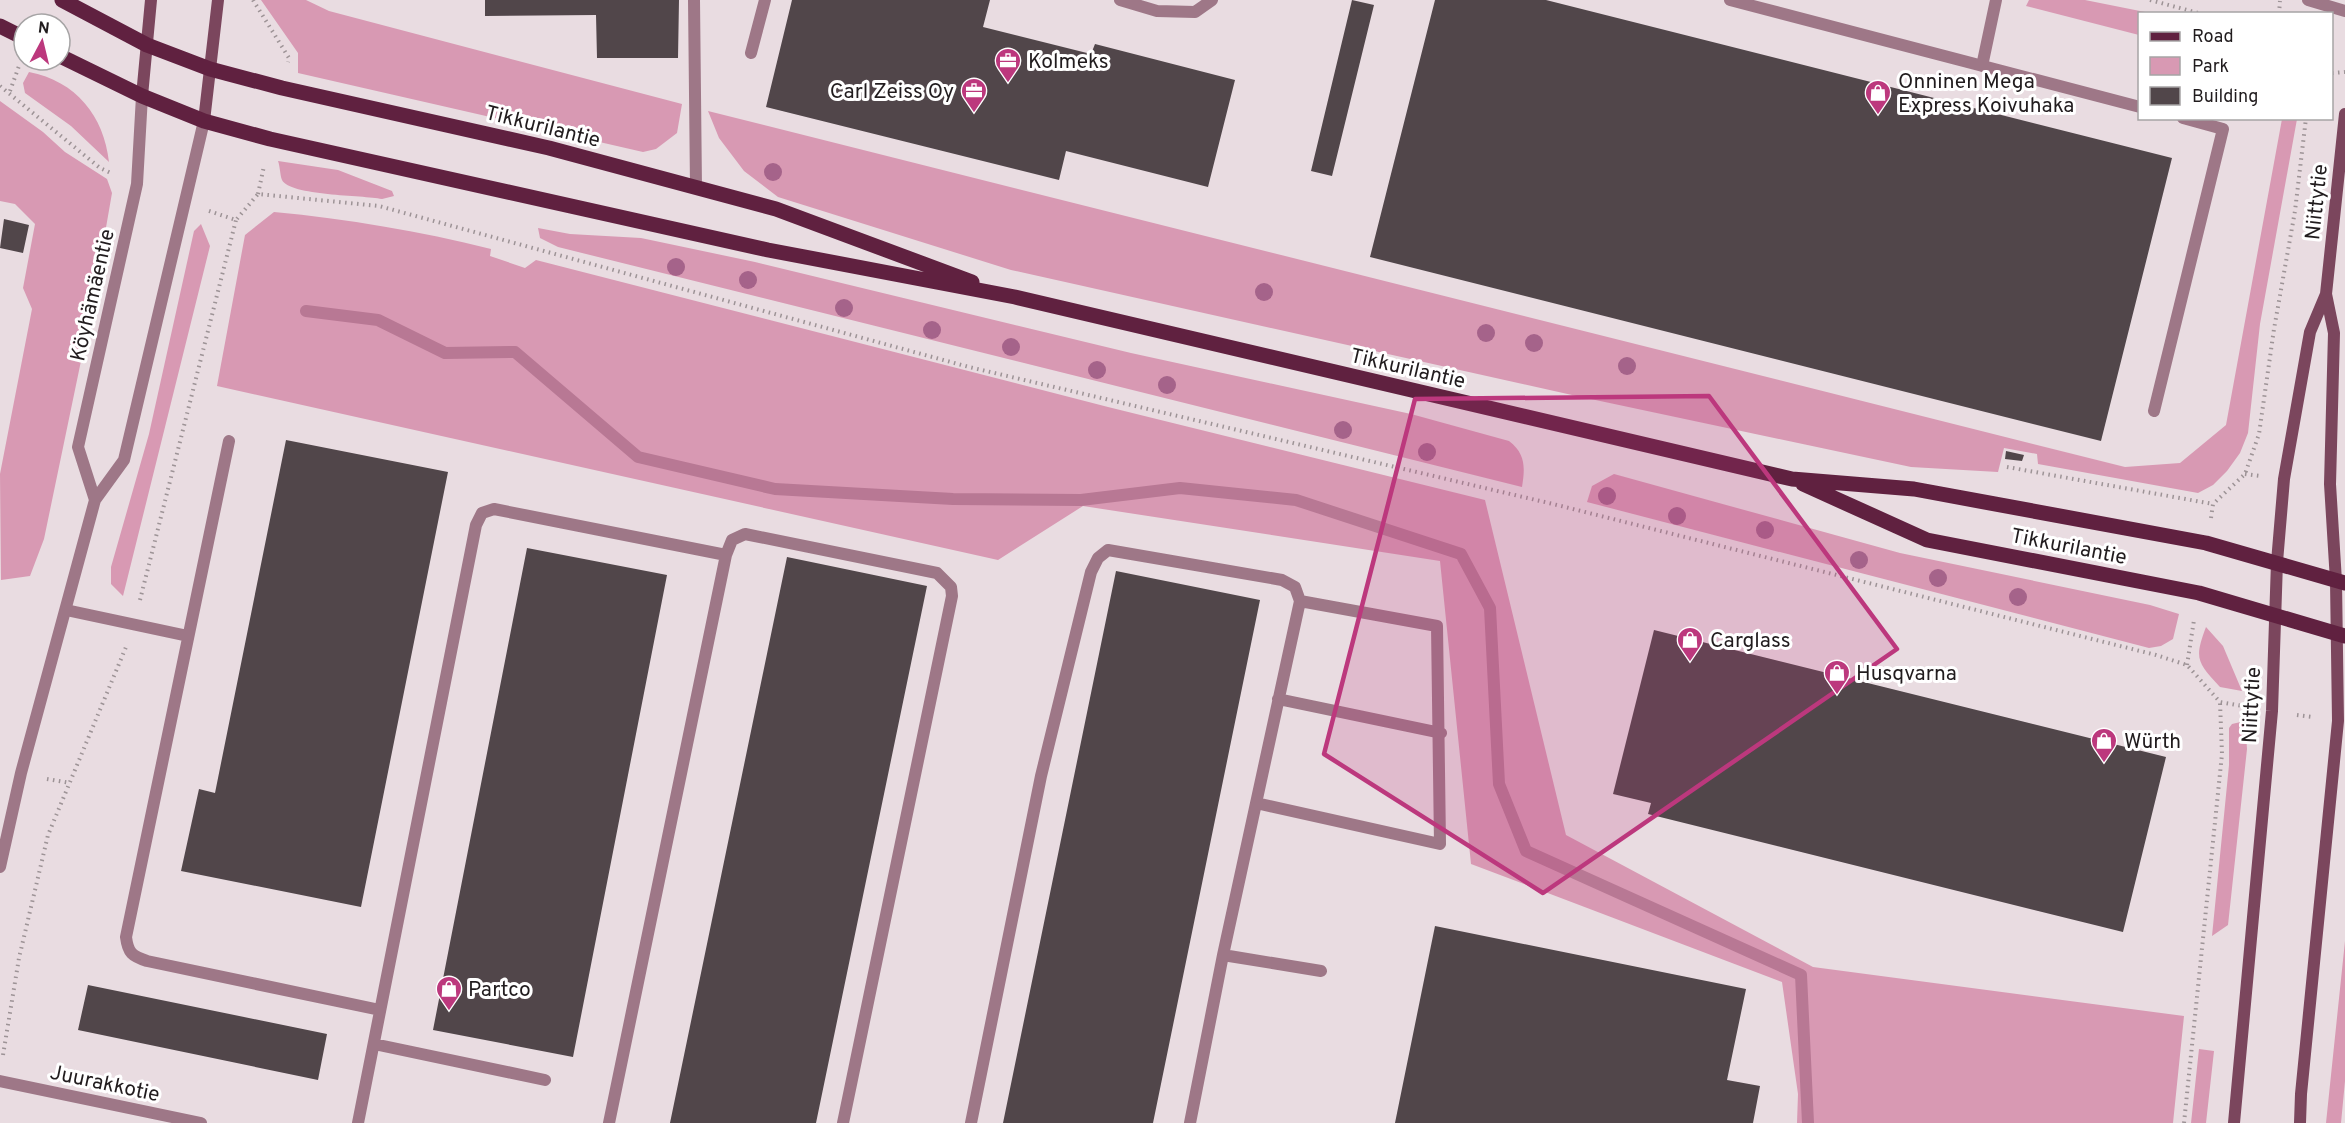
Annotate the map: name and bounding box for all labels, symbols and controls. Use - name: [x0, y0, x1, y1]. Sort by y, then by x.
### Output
- north arrow: [12, 12, 72, 72]
- legend: [2138, 12, 2333, 120]
- text: N: [37, 18, 51, 40]
- text: Road: [2192, 26, 2234, 49]
- office icon: Kolmeks: [993, 46, 1023, 84]
- place label: Kolmeks: [1028, 49, 1109, 76]
- text: Park: [2192, 56, 2229, 79]
- place label: Onninen Mega Express Koivuhaka: [1898, 69, 2074, 120]
- office icon: Carl Zeiss Oy: [959, 76, 989, 114]
- shop icon: Onninen Mega Express Koivuhaka: [1863, 78, 1893, 116]
- place label: Carl Zeiss Oy: [830, 79, 954, 106]
- text: Building: [2192, 86, 2258, 109]
- street label: Tikkurilantie: [482, 100, 603, 155]
- street label: Niittytie: [2300, 163, 2335, 241]
- street label: Köyhämäentie: [65, 227, 122, 364]
- street label: Tikkurilantie: [1347, 343, 1468, 396]
- street label: Tikkurilantie: [2009, 523, 2129, 572]
- shop icon: Carglass: [1675, 625, 1705, 663]
- place label: Carglass: [1710, 628, 1791, 655]
- shop icon: Husqvarna: [1822, 658, 1852, 696]
- place label: Husqvarna: [1856, 661, 1957, 688]
- street label: Niittytie: [2237, 666, 2268, 744]
- shop icon: Würth: [2089, 726, 2119, 764]
- place label: Würth: [2124, 729, 2181, 756]
- shop icon: Partco: [434, 974, 464, 1012]
- place label: Partco: [468, 977, 531, 1004]
- street label: Juurakkotie: [47, 1060, 162, 1109]

